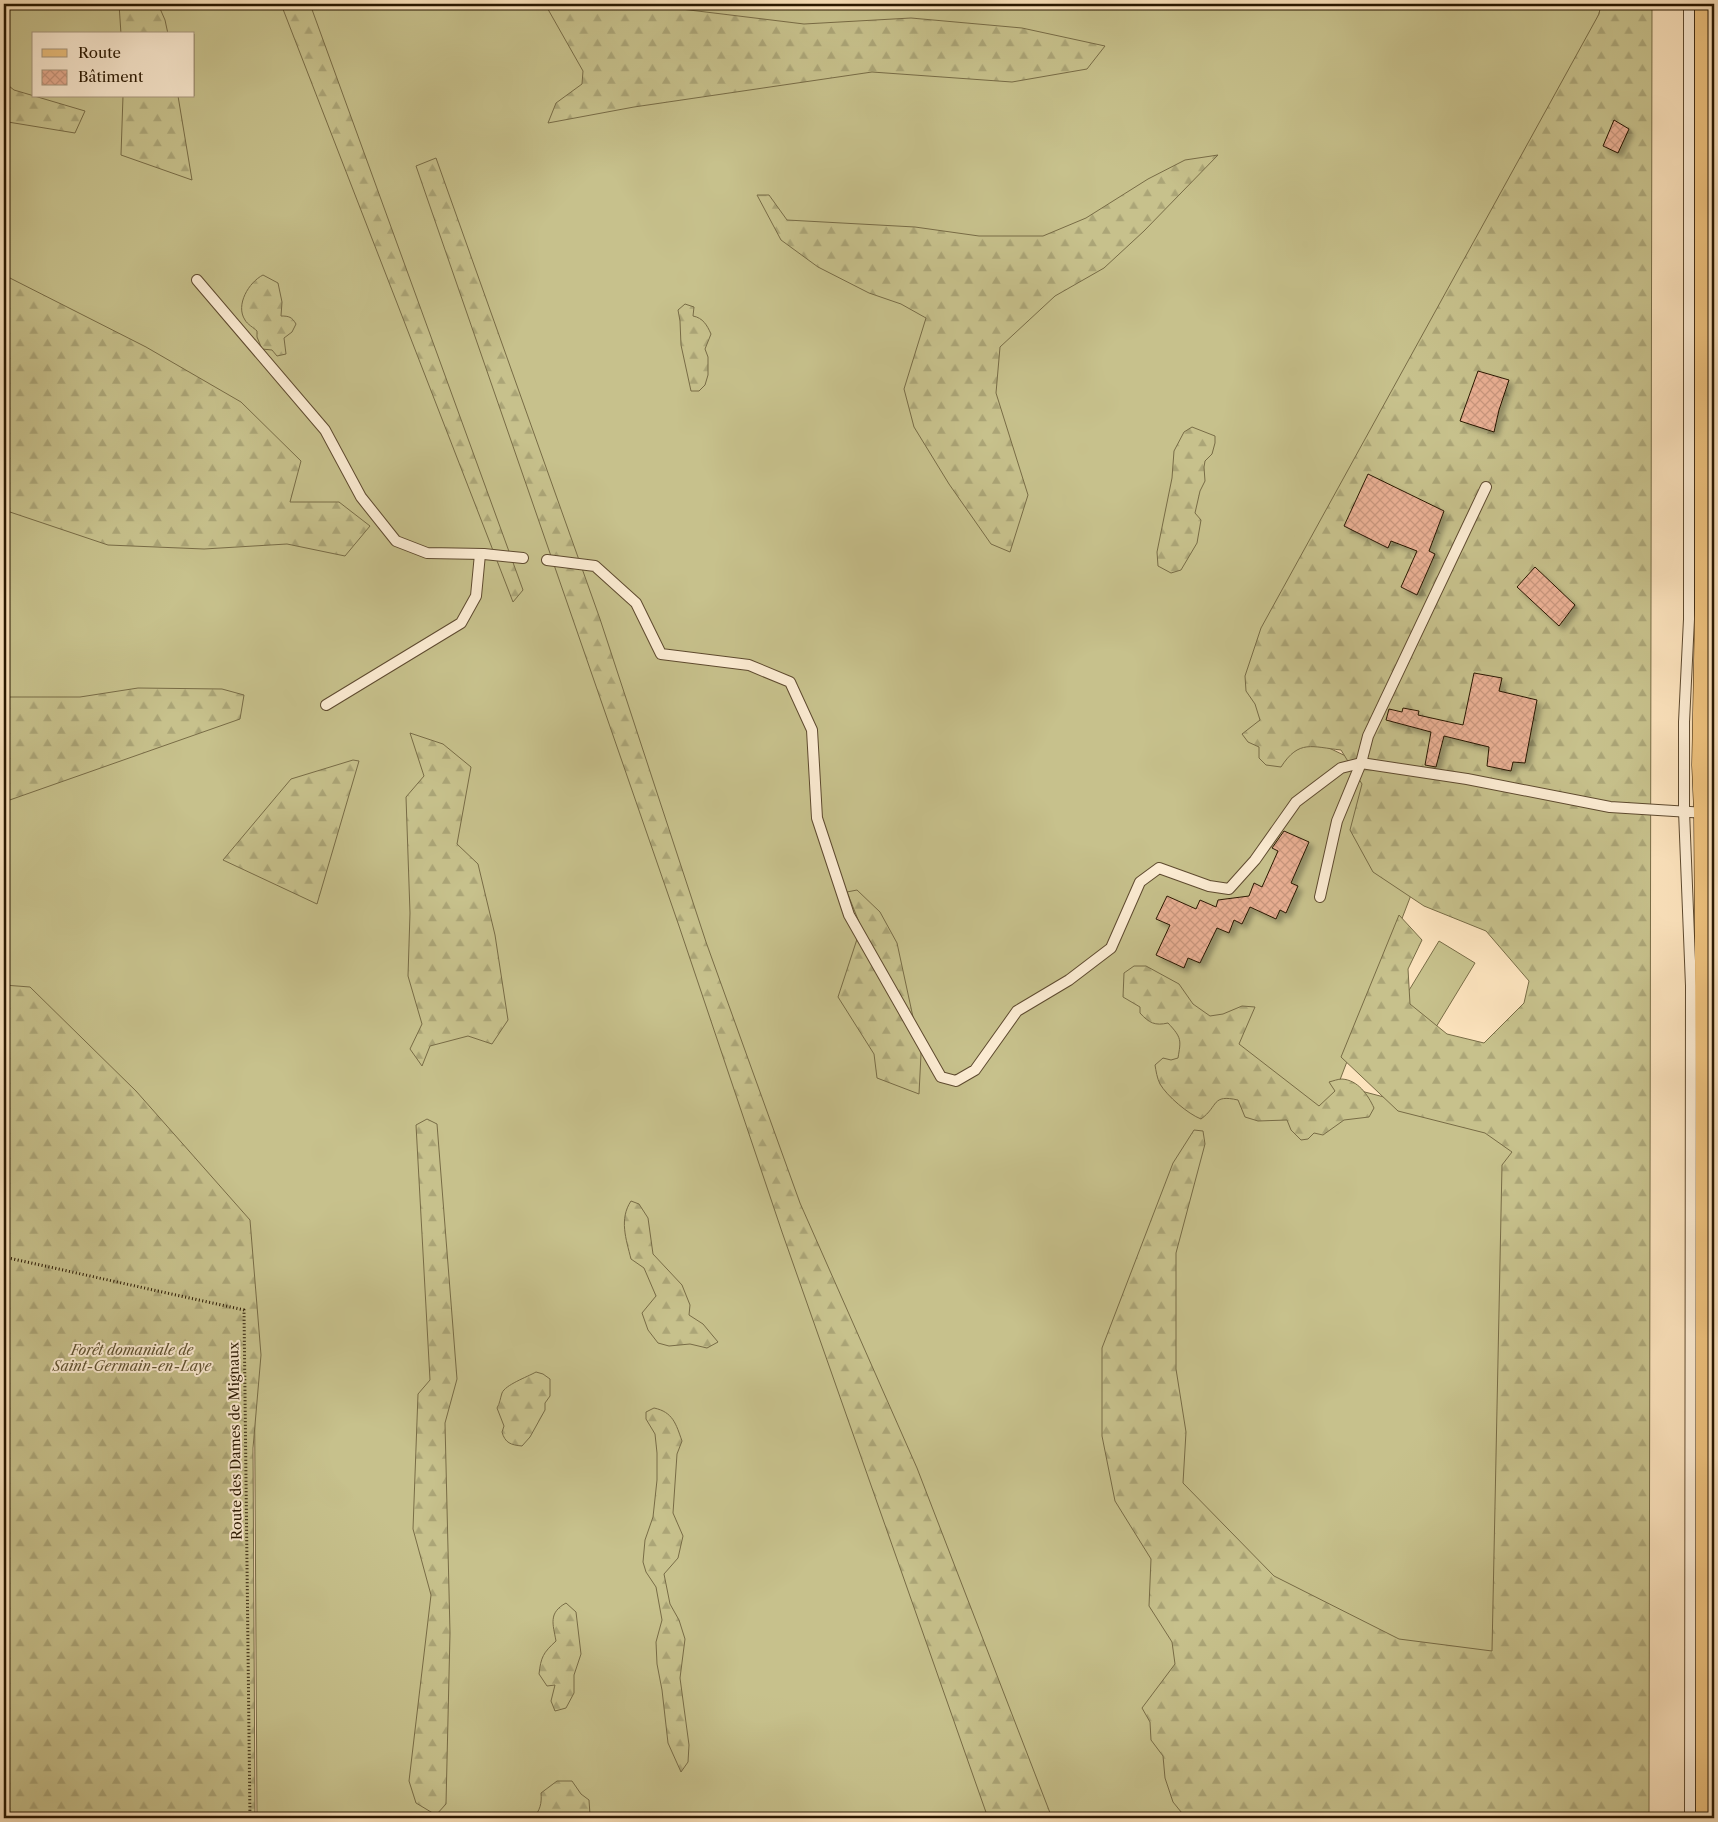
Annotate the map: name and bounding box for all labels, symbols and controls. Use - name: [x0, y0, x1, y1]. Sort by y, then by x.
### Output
- legend: [32, 32, 195, 98]
- text: Route: [78, 43, 121, 62]
- text: Bâtiment: [78, 67, 144, 86]
- park label: Forêt domaniale de Saint-Germain-en-Laye: [52, 1341, 213, 1375]
- street label: Route des Dames de Mignaux: [224, 1341, 246, 1540]

